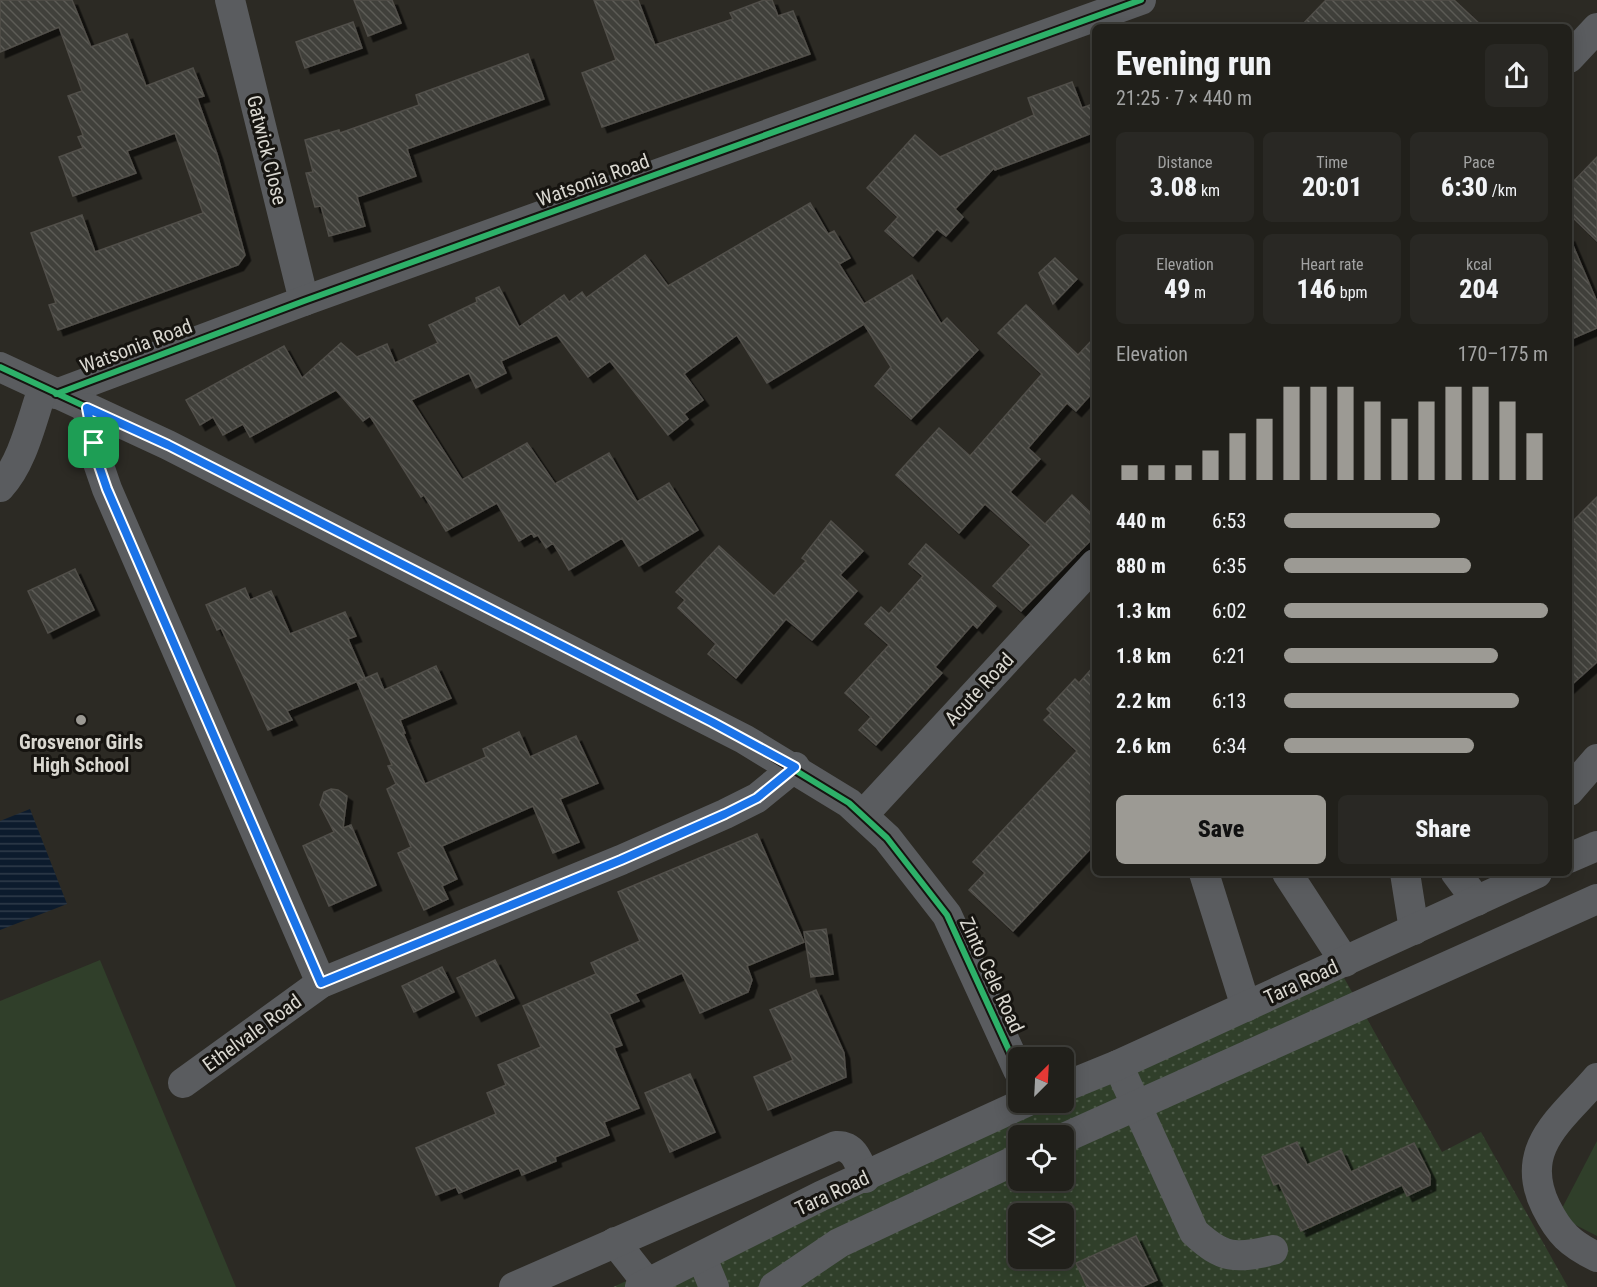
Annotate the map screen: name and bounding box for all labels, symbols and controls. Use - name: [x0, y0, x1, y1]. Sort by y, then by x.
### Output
- text: Evening run: [1116, 44, 1272, 83]
- button: share: [1485, 44, 1548, 107]
- text: 21:25 · 7 × 440 m: [1116, 86, 1252, 110]
- street label: Gatwick Close: [242, 93, 292, 207]
- street label: Watsonia Road: [533, 149, 653, 211]
- text: Distance: [1157, 153, 1213, 172]
- text: Time: [1316, 153, 1348, 172]
- text: Pace: [1463, 153, 1495, 172]
- text: 3.08: [1150, 172, 1197, 202]
- text: 20:01: [1302, 172, 1362, 202]
- text: 6:30: [1441, 172, 1488, 202]
- text: km: [1197, 181, 1220, 200]
- text: /km: [1488, 181, 1517, 200]
- text: Elevation: [1156, 255, 1214, 274]
- text: Heart rate: [1300, 255, 1364, 274]
- text: kcal: [1466, 255, 1492, 274]
- text: 49: [1164, 274, 1190, 304]
- text: 146: [1296, 274, 1336, 304]
- text: 204: [1459, 274, 1499, 304]
- text: m: [1190, 283, 1206, 302]
- text: bpm: [1336, 283, 1368, 302]
- street label: Watsonia Road: [77, 314, 195, 378]
- text: Elevation: [1116, 342, 1188, 366]
- text: 170–175 m: [1458, 342, 1548, 366]
- pin: [68, 417, 119, 468]
- icon: arrive: [77, 426, 110, 459]
- text: 440 m: [1116, 509, 1166, 533]
- text: 6:53: [1212, 509, 1246, 533]
- text: 880 m: [1116, 554, 1166, 578]
- text: 6:35: [1212, 554, 1246, 578]
- text: 1.3 km: [1116, 599, 1171, 623]
- text: 6:02: [1212, 599, 1246, 623]
- text: 1.8 km: [1116, 644, 1171, 668]
- text: 6:21: [1212, 644, 1246, 668]
- street label: Acute Road: [939, 648, 1019, 730]
- text: 2.2 km: [1116, 689, 1171, 713]
- text: 6:13: [1212, 689, 1246, 713]
- marker: Grosvenor Girls High School: [74, 713, 88, 727]
- place label: Grosvenor Girls High School: [19, 730, 143, 777]
- text: 2.6 km: [1116, 734, 1171, 758]
- text: 6:34: [1212, 734, 1246, 758]
- button: Save: [1116, 795, 1326, 864]
- button: Share: [1338, 795, 1548, 864]
- street label: Zinto Cele Road: [955, 914, 1029, 1036]
- street label: Tara Road: [1260, 954, 1342, 1010]
- street label: Ethelvale Road: [198, 989, 306, 1077]
- north arrow: [1008, 1047, 1074, 1113]
- map controls: [1008, 1047, 1074, 1269]
- button: locate: [1008, 1125, 1074, 1191]
- street label: Tara Road: [791, 1165, 873, 1221]
- button: layers: [1008, 1203, 1074, 1269]

